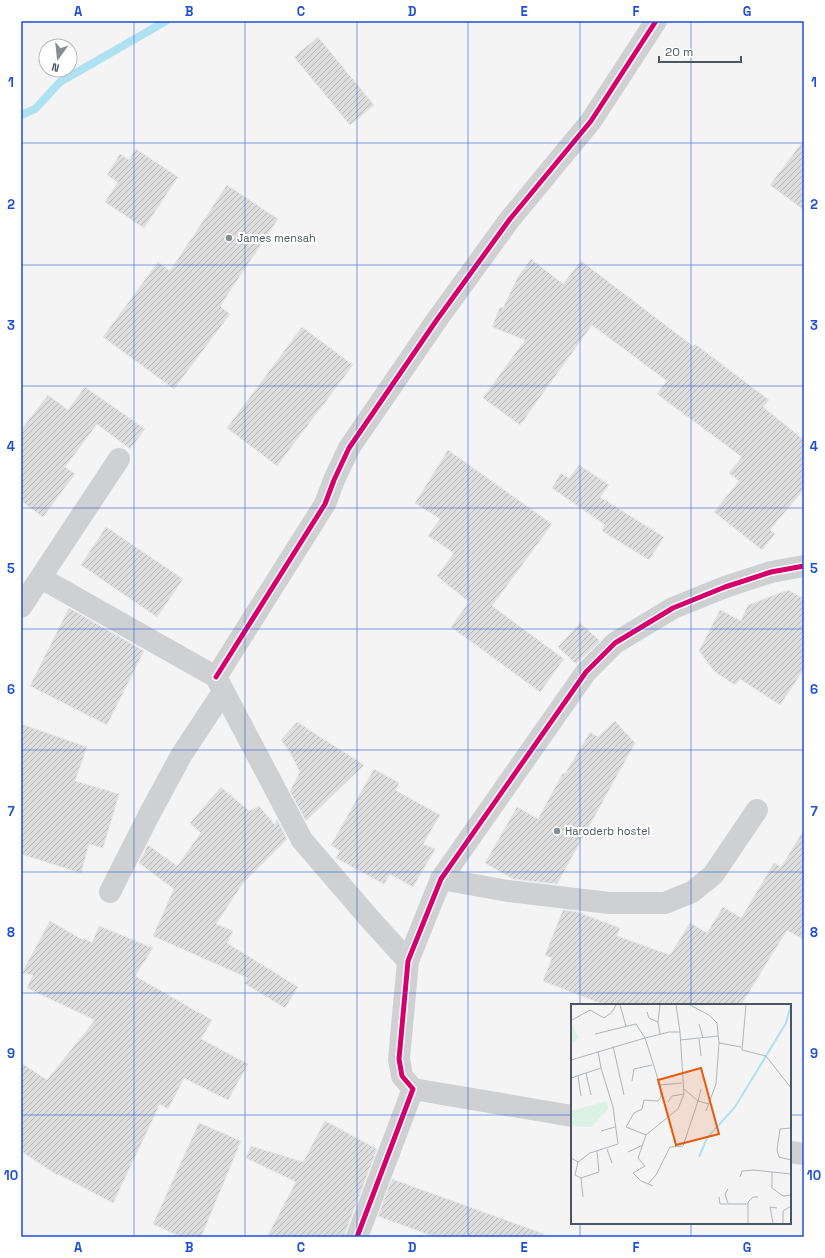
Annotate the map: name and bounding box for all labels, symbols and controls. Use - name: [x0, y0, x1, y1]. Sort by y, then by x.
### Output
- text: A: [74, 3, 83, 20]
- text: B: [185, 3, 194, 20]
- text: C: [297, 3, 305, 20]
- text: D: [408, 3, 417, 20]
- text: E: [520, 3, 528, 20]
- text: F: [633, 3, 640, 20]
- text: G: [743, 3, 751, 20]
- north arrow: [38, 38, 78, 78]
- scale bar: [659, 38, 741, 64]
- text: 20 m: [665, 44, 693, 60]
- text: N: [50, 60, 61, 75]
- text: 1: [8, 74, 14, 91]
- text: 1: [811, 74, 817, 91]
- text: 2: [7, 196, 15, 213]
- text: 2: [810, 196, 818, 213]
- place label: James mensah: [237, 231, 316, 245]
- marker: James mensah: [224, 233, 234, 243]
- text: 3: [7, 317, 15, 334]
- text: 3: [810, 317, 818, 334]
- text: 4: [7, 438, 15, 455]
- text: 4: [810, 438, 818, 455]
- text: 5: [7, 560, 15, 577]
- text: 5: [810, 560, 818, 577]
- text: 6: [7, 681, 15, 698]
- text: 6: [810, 681, 818, 698]
- text: 7: [7, 803, 15, 820]
- text: 7: [810, 803, 818, 820]
- place label: Haroderb hostel: [565, 824, 650, 838]
- marker: Haroderb hostel: [552, 826, 562, 836]
- text: 8: [7, 924, 15, 941]
- text: 8: [810, 924, 818, 941]
- inset map: [571, 1004, 791, 1224]
- text: 9: [7, 1045, 15, 1062]
- text: 9: [810, 1045, 818, 1062]
- text: 10: [4, 1167, 18, 1184]
- text: 10: [807, 1167, 821, 1184]
- text: A: [74, 1239, 83, 1256]
- text: B: [185, 1239, 194, 1256]
- text: C: [297, 1239, 305, 1256]
- text: D: [408, 1239, 417, 1256]
- text: E: [520, 1239, 528, 1256]
- text: F: [633, 1239, 640, 1256]
- text: G: [743, 1239, 751, 1256]

